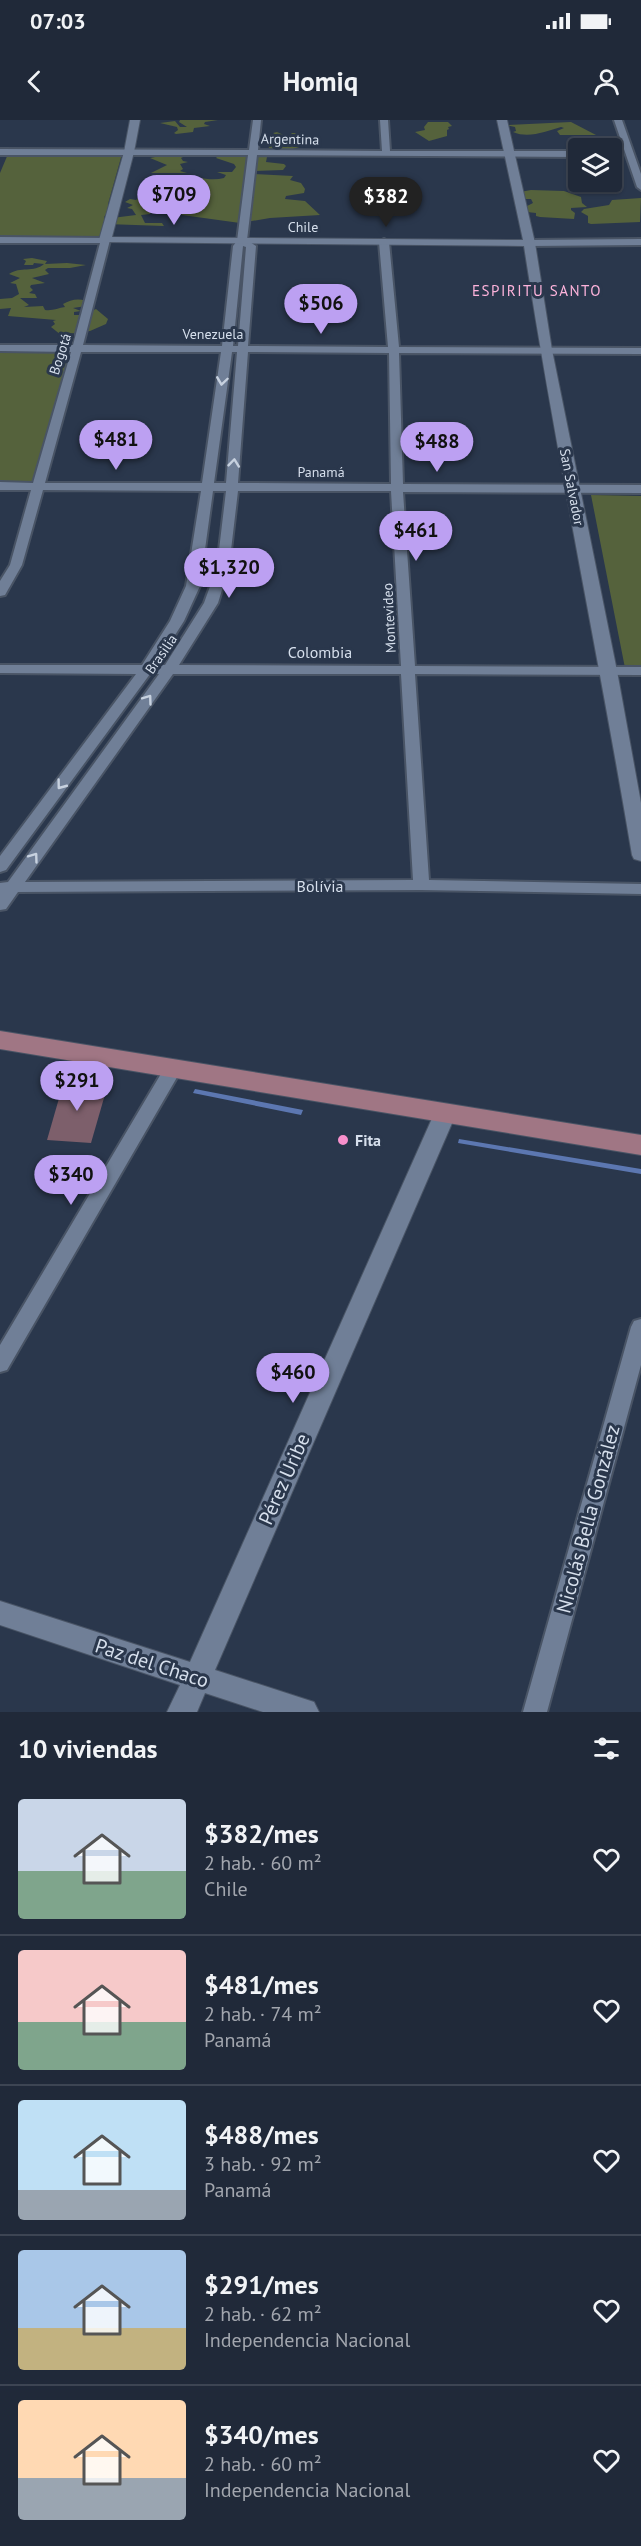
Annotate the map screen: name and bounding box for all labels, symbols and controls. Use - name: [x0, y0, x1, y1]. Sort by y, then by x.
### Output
- text: 07:03: [30, 7, 86, 35]
- text: Homiq: [283, 64, 358, 98]
- icon: back: [18, 65, 51, 98]
- icon: person: [590, 65, 623, 98]
- street label: Argentina: [261, 129, 319, 149]
- map controls: [568, 138, 622, 192]
- button: layers: [568, 138, 622, 192]
- pin: $709: [138, 175, 210, 226]
- pin: $382: [350, 177, 422, 228]
- text: $709: [151, 181, 197, 207]
- text: $382: [363, 183, 409, 209]
- street label: Chile: [288, 218, 318, 236]
- district label: ESPIRITU SANTO: [472, 281, 602, 300]
- pin: $506: [285, 284, 357, 335]
- text: $506: [298, 290, 344, 316]
- street label: Venezuela: [182, 325, 243, 343]
- street label: Bogotá: [45, 331, 75, 377]
- one-way arrow: [217, 376, 229, 386]
- pin: $481: [80, 420, 152, 471]
- pin: $488: [401, 422, 473, 473]
- text: $481: [93, 426, 139, 452]
- text: $488: [414, 428, 460, 454]
- street label: San Salvador: [556, 447, 588, 527]
- one-way arrow: [227, 458, 240, 468]
- street label: Panamá: [297, 463, 345, 481]
- pin: $461: [380, 511, 452, 562]
- text: $461: [393, 517, 439, 543]
- pin: $1,320: [180, 548, 278, 599]
- text: $1,320: [198, 554, 260, 580]
- street label: Montevideo: [378, 583, 400, 653]
- street label: Brasilia: [141, 631, 181, 677]
- street label: Colombia: [288, 642, 352, 662]
- one-way arrow: [140, 695, 151, 706]
- one-way arrow: [57, 779, 68, 790]
- one-way arrow: [27, 853, 38, 864]
- street label: Bolívia: [297, 876, 343, 896]
- pin: $291: [41, 1061, 113, 1112]
- text: $291: [54, 1067, 100, 1093]
- place label: Fita: [355, 1130, 381, 1150]
- marker: Fita: [336, 1133, 350, 1147]
- pin: $340: [35, 1155, 107, 1206]
- text: $340: [48, 1161, 94, 1187]
- pin: $460: [257, 1353, 329, 1404]
- text: $460: [270, 1359, 316, 1385]
- street label: Nicolás Bella González: [550, 1422, 626, 1616]
- street label: Pérez Uribe: [252, 1429, 316, 1529]
- street label: Paz del Chaco: [92, 1632, 212, 1694]
- text: 10 viviendas: [18, 1732, 158, 1765]
- icon: filters: [590, 1732, 623, 1765]
- text: $382/mes: [204, 1817, 319, 1850]
- icon: home: [66, 1823, 138, 1895]
- icon: heart: [590, 1843, 623, 1876]
- text: 2 hab. · 60 m²: [204, 1850, 322, 1876]
- text: Chile: [204, 1876, 248, 1902]
- text: $481/mes: [204, 1968, 319, 2001]
- icon: home: [66, 1974, 138, 2046]
- icon: heart: [590, 1994, 623, 2027]
- text: 2 hab. · 74 m²: [204, 2001, 322, 2027]
- text: Panamá: [204, 2027, 271, 2053]
- text: $488/mes: [204, 2118, 319, 2151]
- icon: home: [66, 2124, 138, 2196]
- icon: heart: [590, 2144, 623, 2177]
- text: 3 hab. · 92 m²: [204, 2151, 322, 2177]
- text: Panamá: [204, 2177, 271, 2203]
- text: $291/mes: [204, 2268, 319, 2301]
- icon: home: [66, 2274, 138, 2346]
- icon: heart: [590, 2294, 623, 2327]
- text: 2 hab. · 62 m²: [204, 2301, 322, 2327]
- text: Independencia Nacional: [204, 2327, 410, 2353]
- text: $340/mes: [204, 2418, 319, 2451]
- icon: home: [66, 2424, 138, 2496]
- icon: heart: [590, 2444, 623, 2477]
- text: 2 hab. · 60 m²: [204, 2451, 322, 2477]
- text: Independencia Nacional: [204, 2477, 410, 2503]

